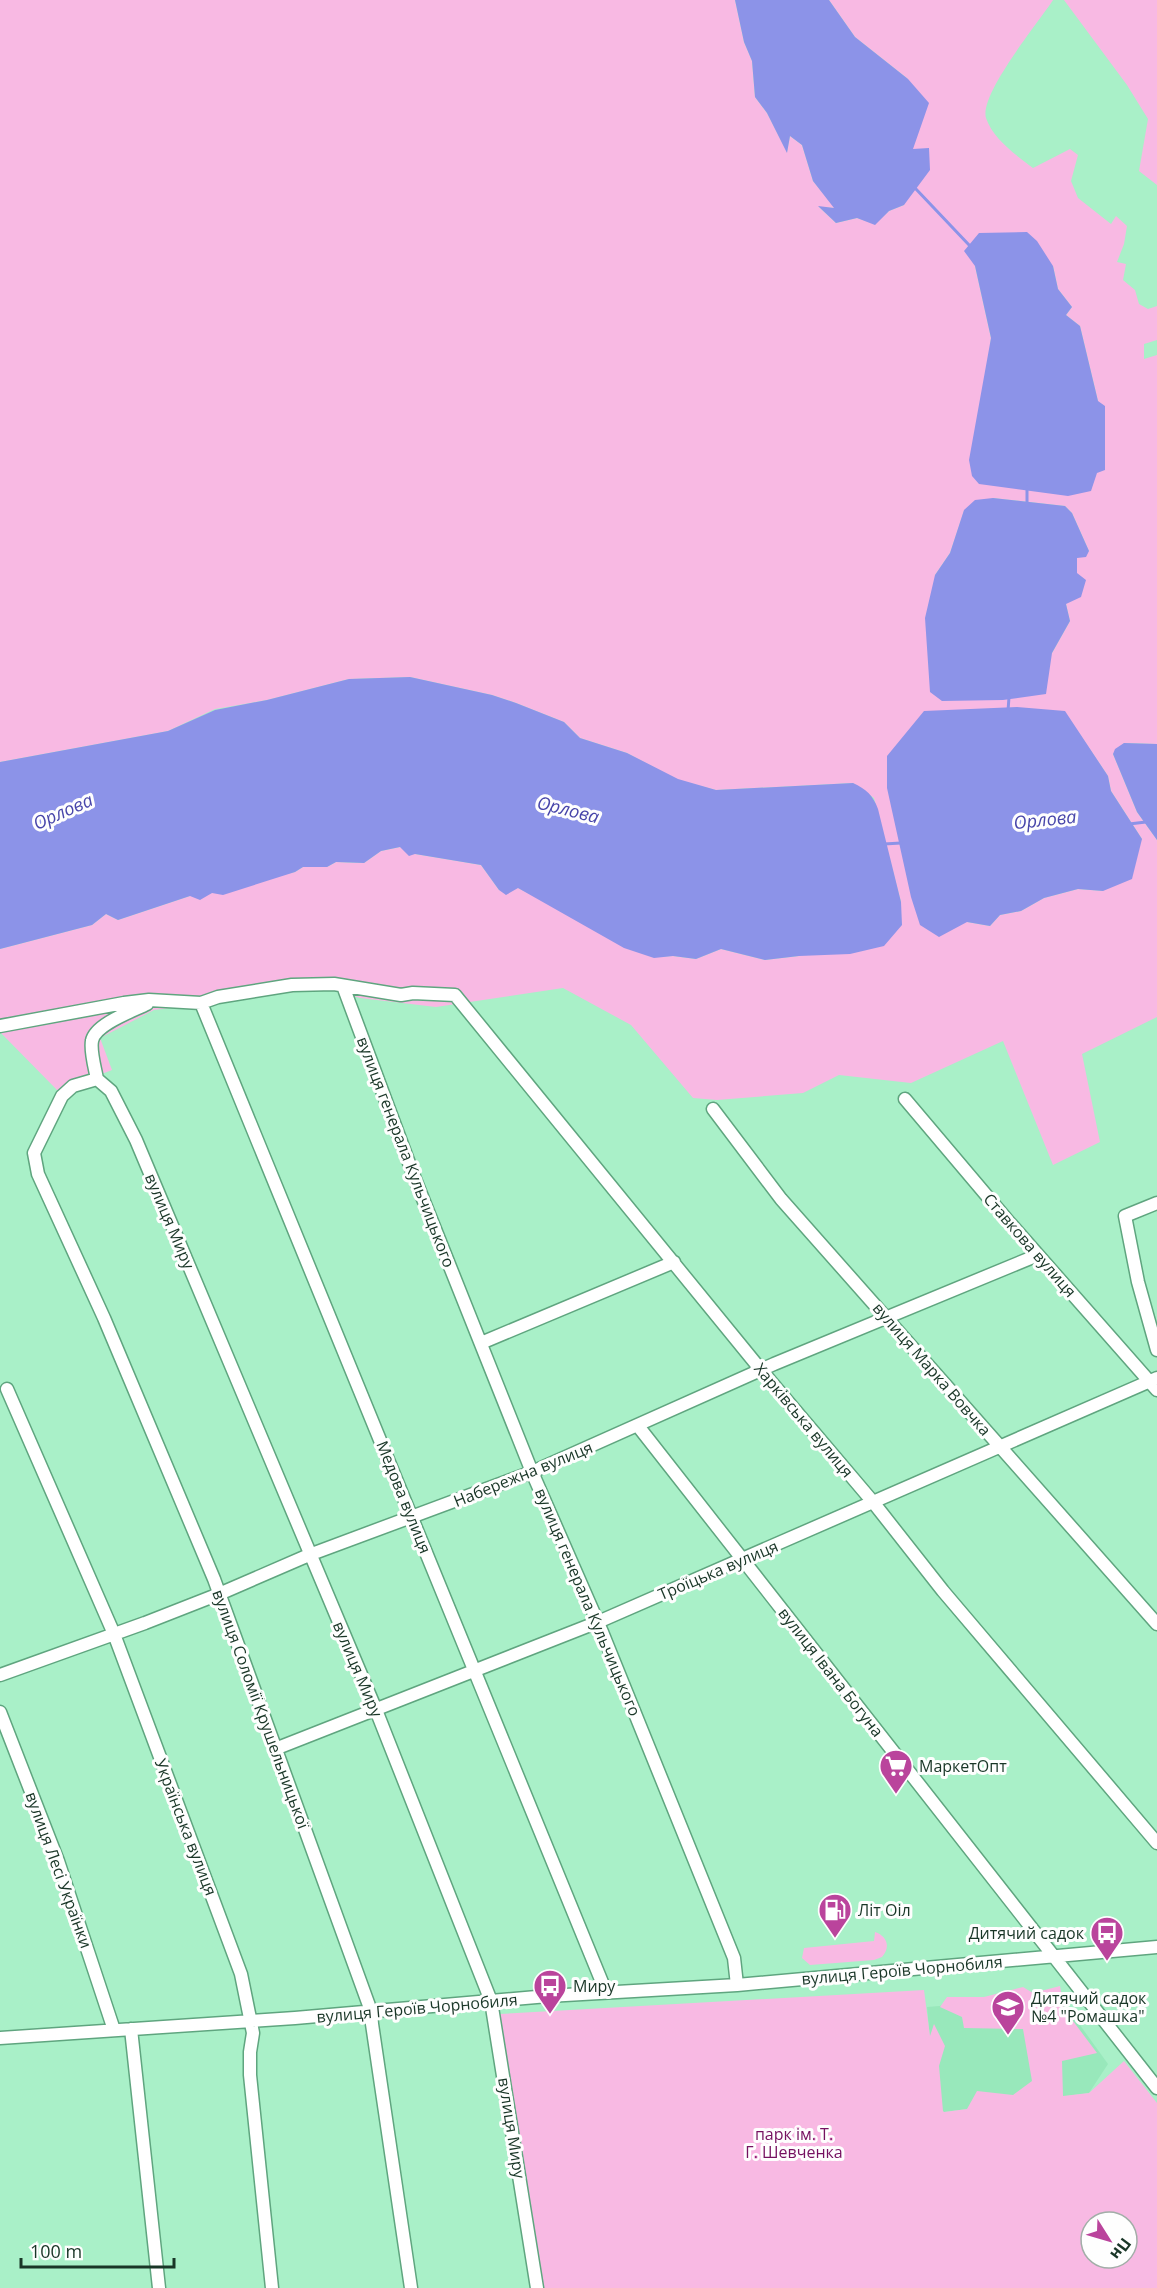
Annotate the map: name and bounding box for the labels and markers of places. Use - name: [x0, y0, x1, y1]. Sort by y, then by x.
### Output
- supermarket icon: МаркетОпт: [878, 1748, 914, 1795]
- place label: МаркетОпт: [919, 1755, 1007, 1777]
- fuel station icon: Літ Оіл: [817, 1892, 853, 1939]
- place label: Літ Оіл: [858, 1899, 911, 1921]
- bus stop icon: Дитячий садок: [1089, 1915, 1125, 1962]
- place label: Дитячий садок: [969, 1922, 1085, 1944]
- bus stop icon: Миру: [532, 1968, 568, 2015]
- place label: Миру: [573, 1975, 616, 1997]
- place label: Дитячий садок №4 "Ромашка": [1031, 1987, 1147, 2027]
- school or university icon: Дитячий садок №4 "Ромашка": [990, 1989, 1026, 2036]

